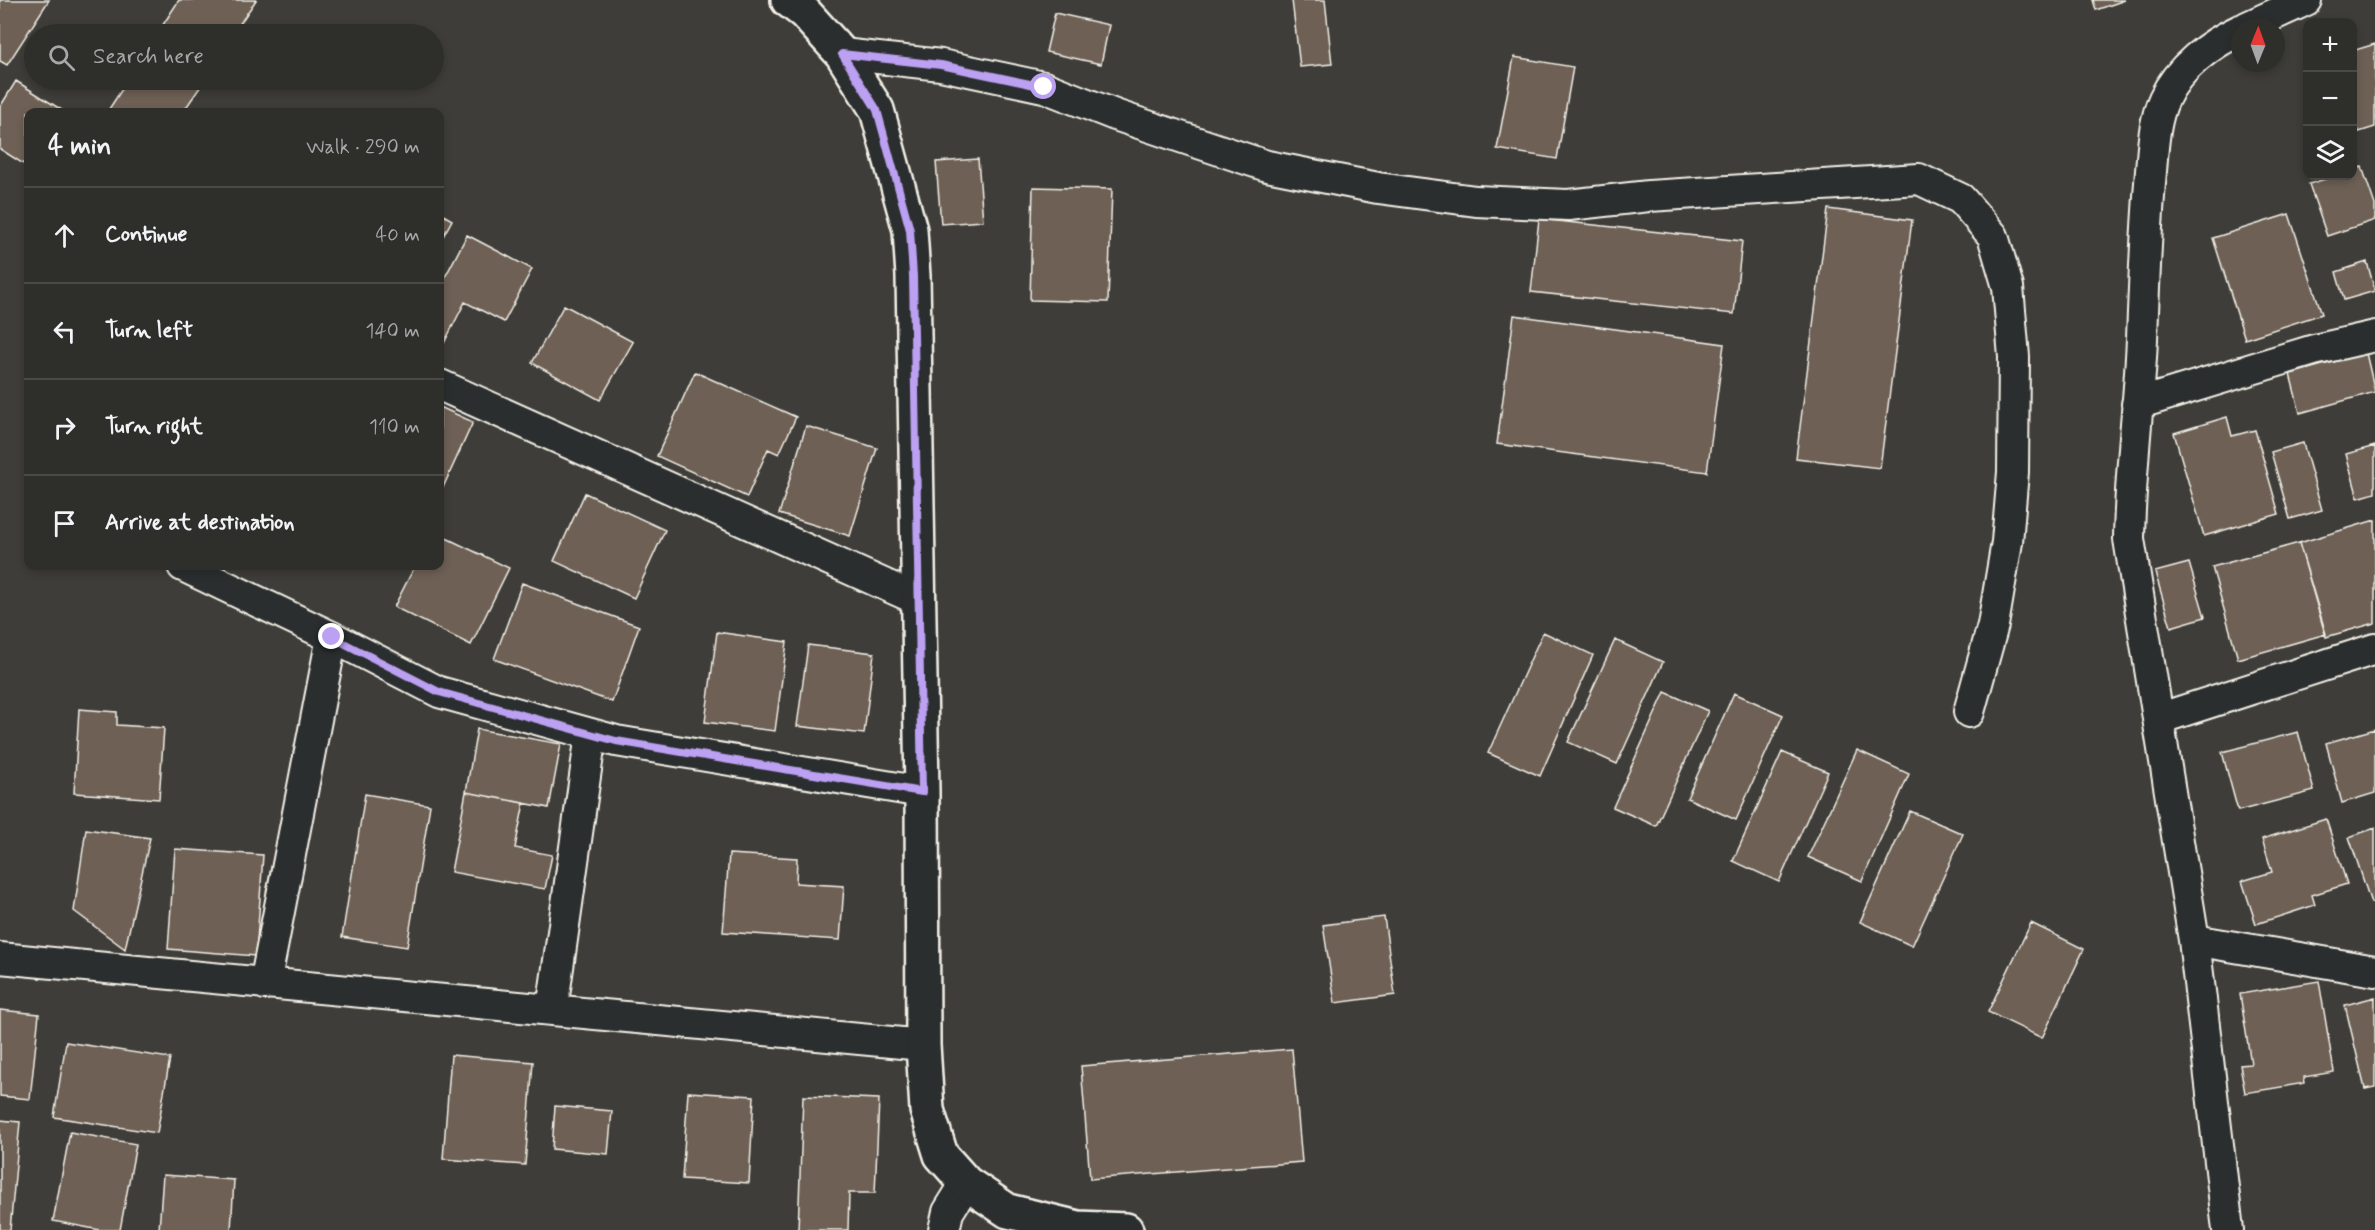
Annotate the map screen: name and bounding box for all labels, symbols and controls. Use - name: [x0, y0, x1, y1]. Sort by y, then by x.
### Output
- north arrow: [2231, 18, 2285, 72]
- map controls: [2303, 18, 2357, 180]
- button: +: [2303, 18, 2357, 72]
- search box: [24, 24, 444, 90]
- icon: search: [45, 41, 78, 74]
- text: Search here: [93, 43, 204, 71]
- button: −: [2303, 72, 2357, 126]
- route start: [1030, 73, 1056, 99]
- button: layers: [2303, 126, 2357, 180]
- text: 4 min: [48, 130, 111, 164]
- text: Walk · 290 m: [306, 134, 420, 161]
- icon: ahead: [48, 219, 81, 252]
- text: Continue: [105, 221, 187, 249]
- text: 40 m: [376, 222, 420, 249]
- icon: left: [48, 315, 81, 348]
- text: Turn left: [105, 317, 193, 345]
- text: 140 m: [366, 318, 420, 345]
- icon: right: [48, 411, 81, 444]
- text: Turn right: [105, 413, 203, 441]
- text: 110 m: [369, 414, 420, 441]
- icon: arrive: [48, 507, 81, 540]
- text: Arrive at destination: [105, 509, 295, 537]
- route end: [318, 623, 344, 649]

